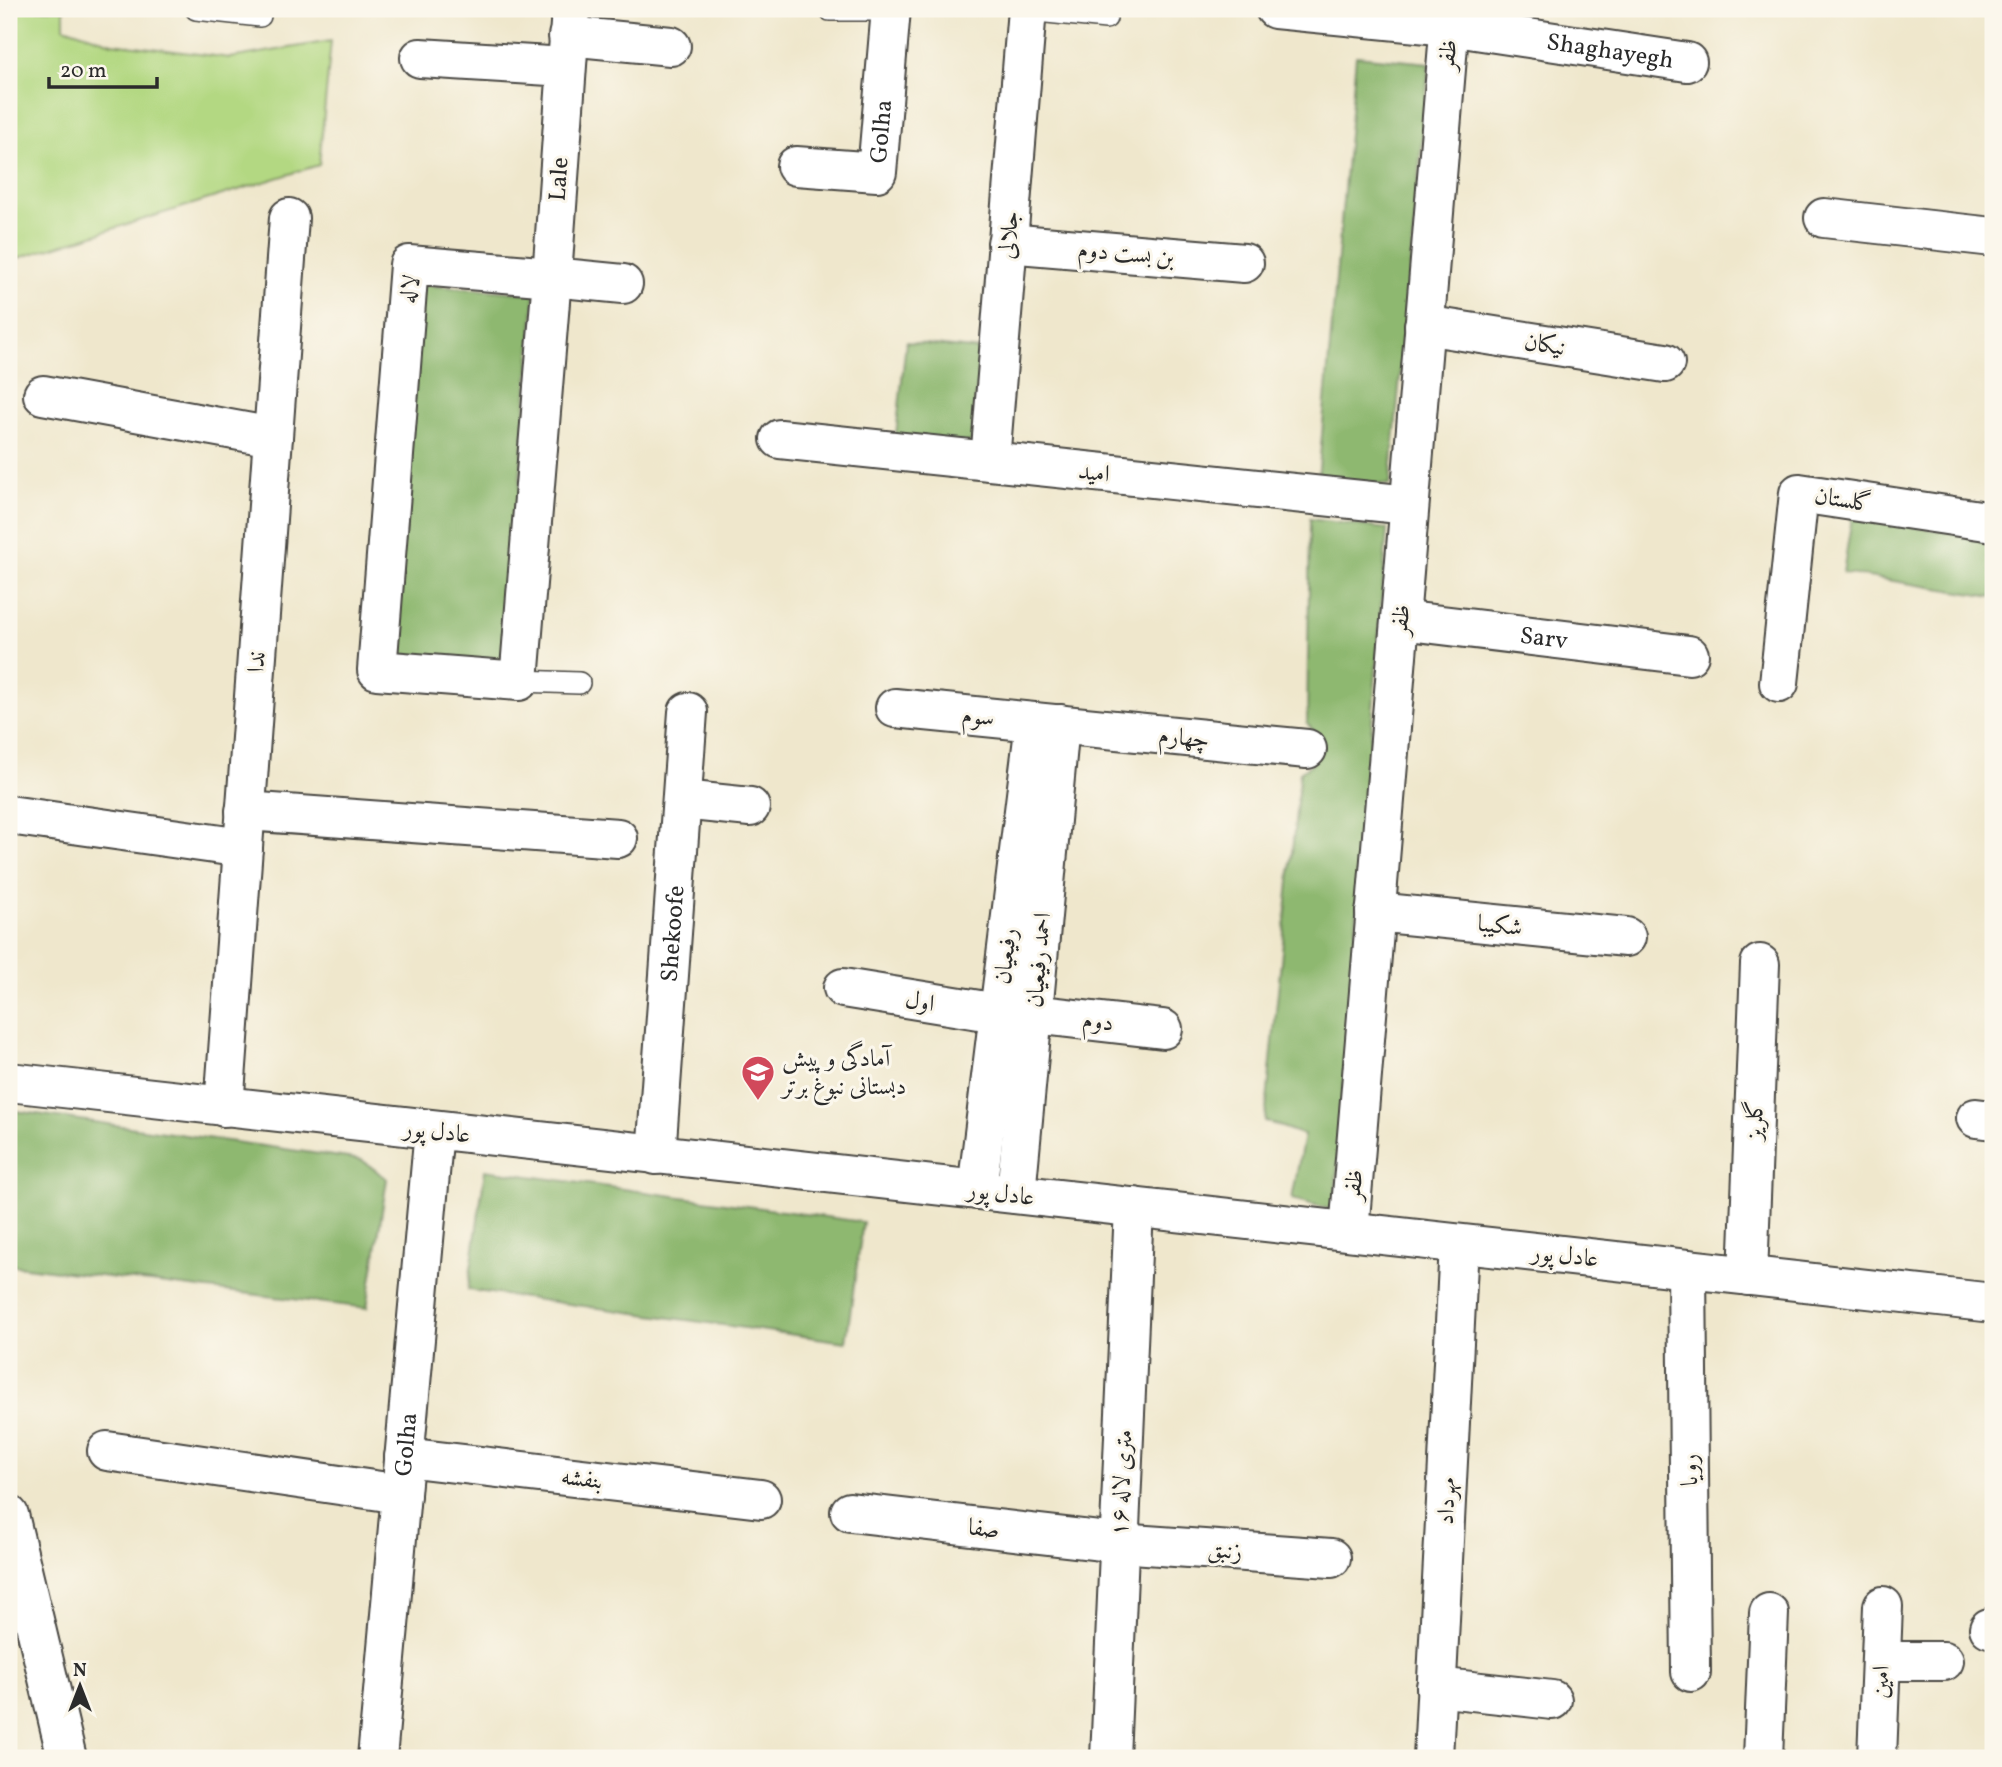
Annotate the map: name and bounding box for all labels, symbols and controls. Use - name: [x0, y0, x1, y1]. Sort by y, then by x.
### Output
- street label: Shaghayegh: [1544, 26, 1676, 79]
- street label: ظفر: [1430, 38, 1467, 75]
- scale bar: [49, 46, 158, 90]
- text: 20 m: [60, 57, 106, 86]
- street label: Golha: [863, 98, 902, 165]
- street label: Lale: [542, 156, 578, 202]
- street label: جلالی: [991, 210, 1029, 261]
- street label: بن بست دوم: [1076, 234, 1176, 278]
- street label: لاله: [392, 272, 430, 307]
- street label: نیکان: [1522, 326, 1568, 366]
- street label: امید: [1076, 455, 1111, 493]
- street label: گلستان: [1812, 480, 1874, 522]
- street label: ظفر: [1383, 603, 1420, 640]
- street label: Sarv: [1518, 620, 1570, 659]
- street label: ندا: [240, 651, 276, 674]
- street label: سوم: [960, 699, 996, 739]
- street label: چهارم: [1156, 719, 1211, 761]
- street label: Shekoofe: [654, 884, 694, 983]
- street label: شکیبا: [1476, 908, 1524, 946]
- street label: احمد رفیعیان: [1019, 911, 1061, 1009]
- street label: رفیعیان: [987, 926, 1027, 986]
- street label: اول: [903, 984, 937, 1022]
- street label: دوم: [1080, 1004, 1115, 1044]
- place label: آمادگی و پیش دبستانی نبوغ برتر: [779, 1040, 906, 1106]
- school or university icon: آمادگی و پیش دبستانی نبوغ برتر: [739, 1053, 777, 1102]
- street label: گلریز: [1738, 1099, 1774, 1144]
- street label: عادل پور: [400, 1112, 472, 1153]
- street label: ظفر: [1336, 1168, 1373, 1205]
- street label: عادل پور: [963, 1174, 1036, 1216]
- street label: عادل پور: [1528, 1236, 1600, 1277]
- street label: Golha: [388, 1411, 427, 1478]
- street label: ۱۶ متری لاله: [1103, 1429, 1143, 1537]
- street label: رویا: [1674, 1454, 1708, 1486]
- street label: بنفشه: [559, 1461, 605, 1499]
- street label: مهرداد: [1430, 1476, 1466, 1526]
- street label: صفا: [966, 1511, 1001, 1549]
- street label: زنبق: [1206, 1534, 1243, 1570]
- north arrow: [46, 1652, 116, 1722]
- text: N: [73, 1658, 87, 1684]
- street label: امین: [1864, 1665, 1900, 1699]

